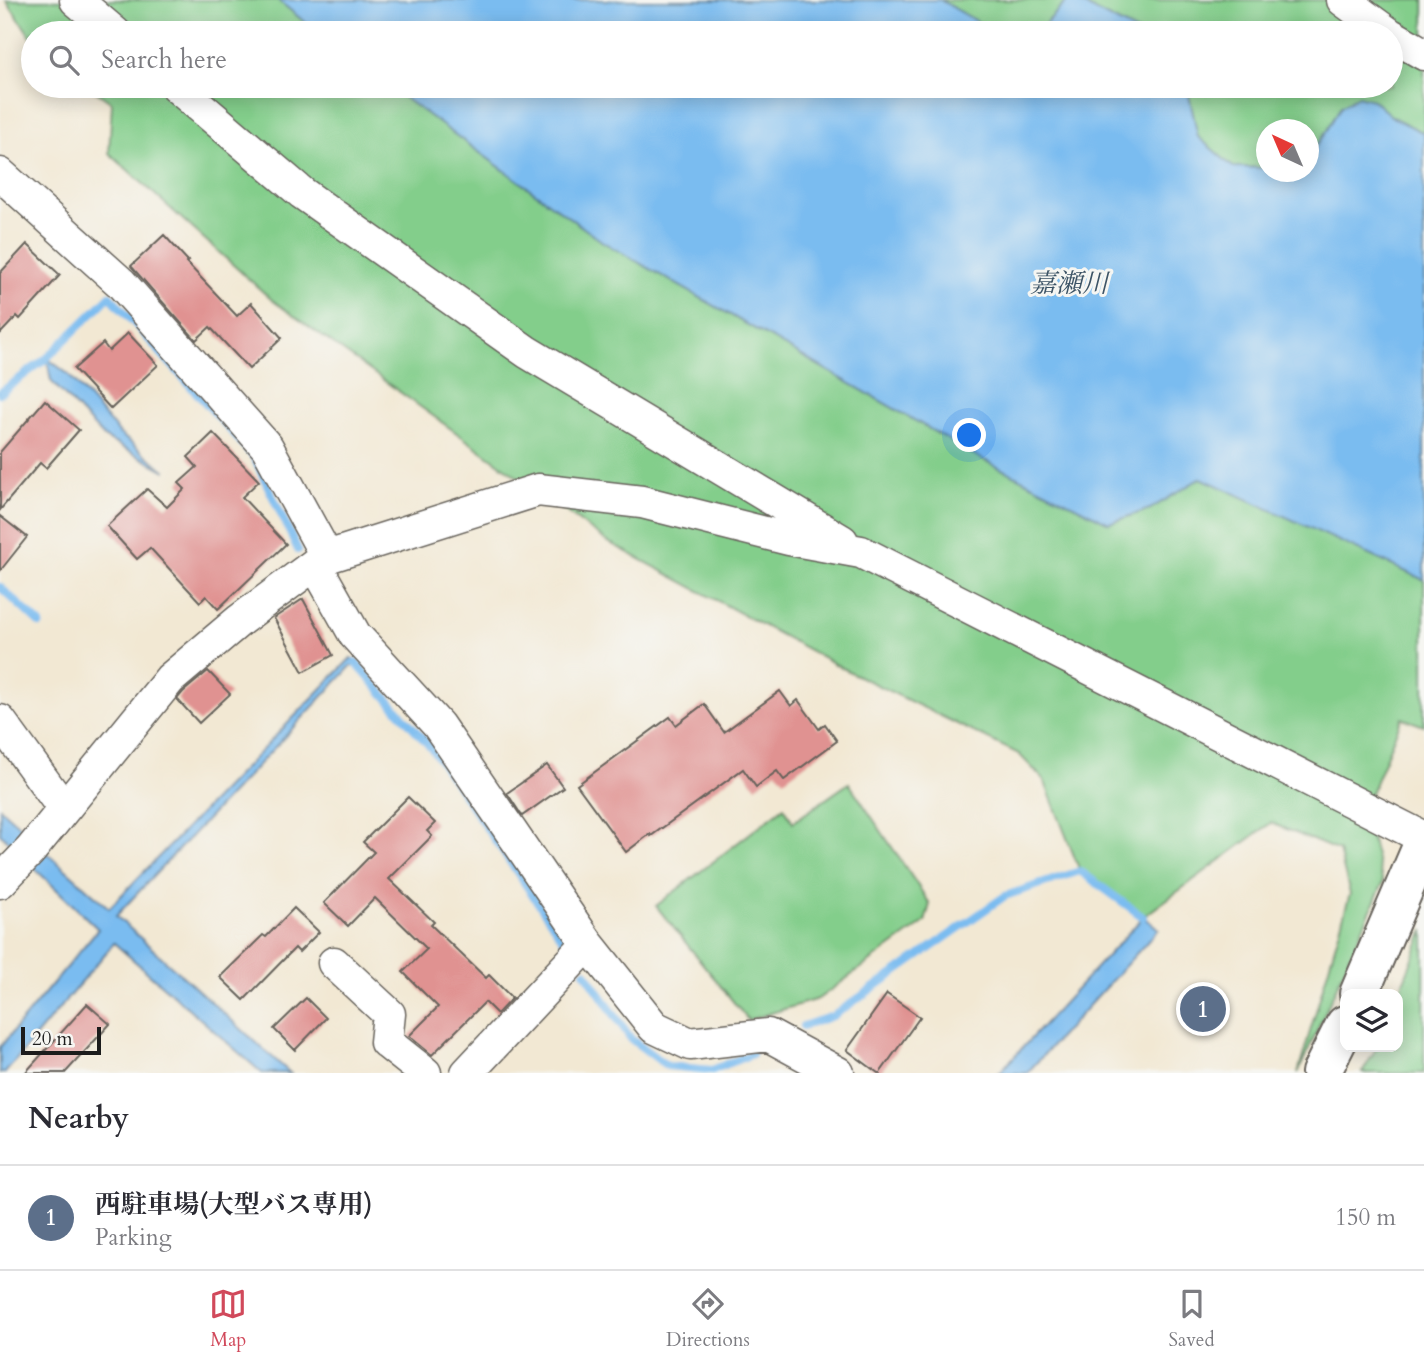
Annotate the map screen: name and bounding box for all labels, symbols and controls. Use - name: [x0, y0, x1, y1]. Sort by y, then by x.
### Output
- search box: [21, 21, 1403, 98]
- icon: search: [45, 41, 83, 79]
- text: Search here: [101, 42, 227, 77]
- north arrow: [1256, 119, 1319, 182]
- water label: 嘉瀬川: [1030, 266, 1111, 301]
- your location: [952, 418, 986, 452]
- pin: 1: [1180, 983, 1226, 1035]
- map controls: [1340, 989, 1403, 1052]
- button: layers: [1340, 989, 1403, 1052]
- scale bar: [21, 1024, 102, 1056]
- text: 20 m: [32, 1026, 73, 1052]
- text: Nearby: [28, 1098, 129, 1139]
- text: 西駐車場(大型バス専用): [95, 1187, 373, 1222]
- text: 1: [45, 1202, 57, 1233]
- text: 150 m: [1335, 1202, 1396, 1233]
- text: Parking: [95, 1222, 172, 1253]
- tab: Map: [209, 1285, 247, 1353]
- tab: Directions: [666, 1285, 750, 1353]
- tab: Saved: [1169, 1285, 1215, 1353]

